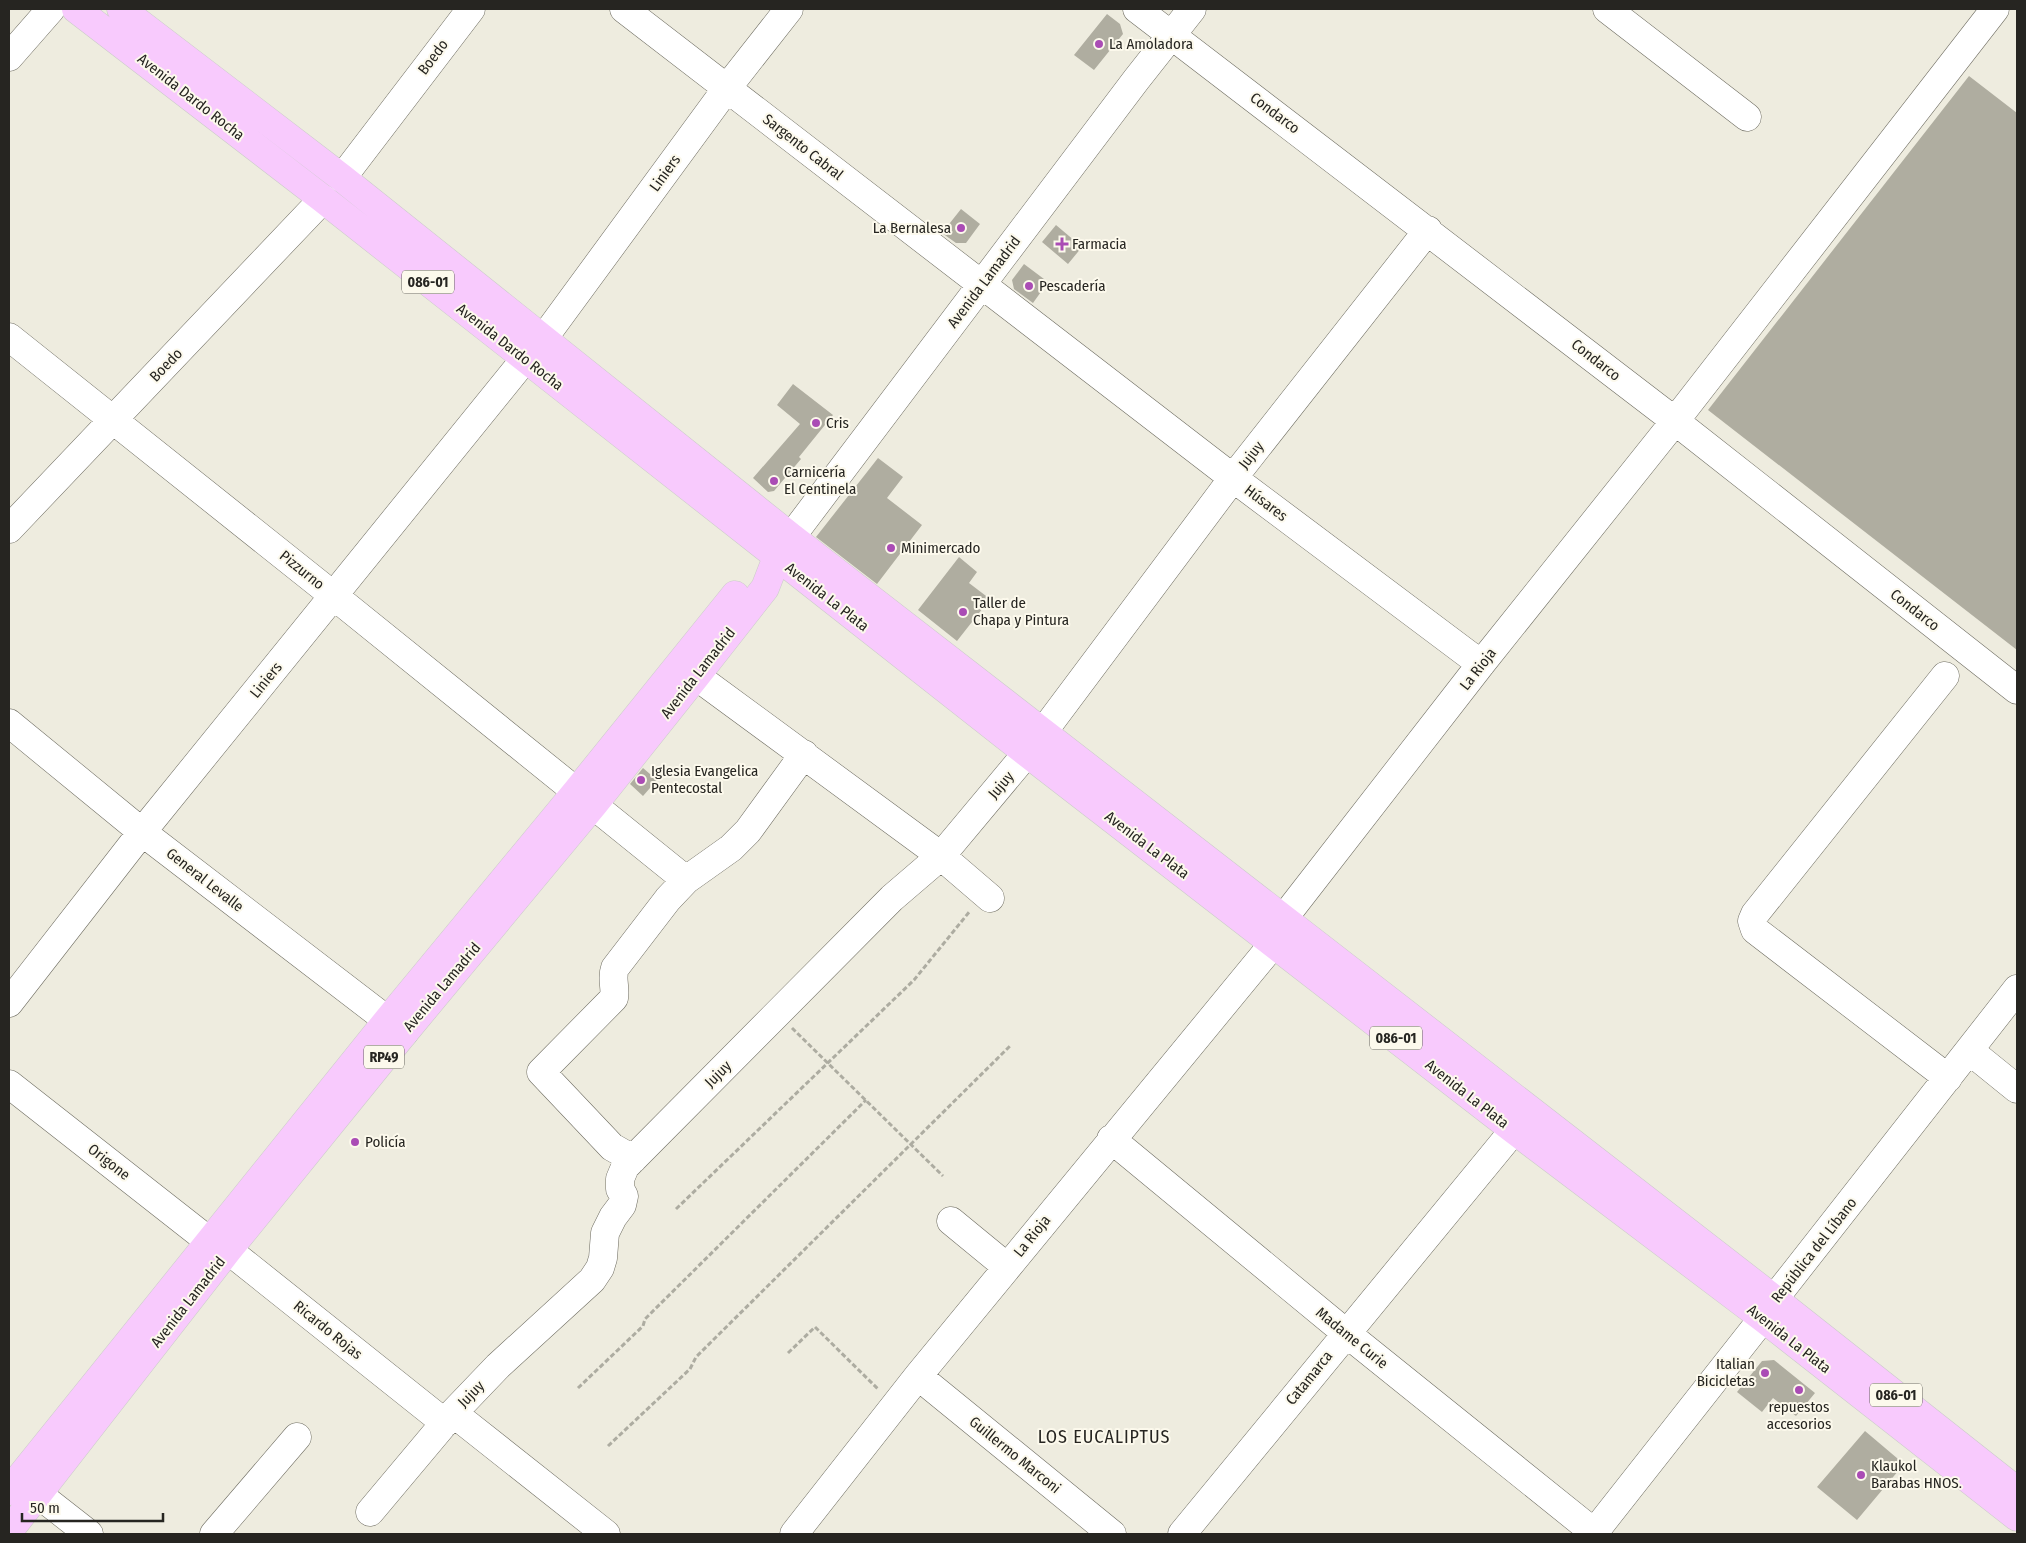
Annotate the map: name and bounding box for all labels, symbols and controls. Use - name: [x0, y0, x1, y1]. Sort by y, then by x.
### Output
- place label: La Amoladora: [1109, 35, 1193, 53]
- street label: Boedo: [414, 36, 452, 78]
- marker: La Amoladora: [1093, 38, 1105, 50]
- street label: Avenida Dardo Rocha: [134, 50, 248, 144]
- street label: Condarco: [1247, 89, 1303, 138]
- street label: Sargento Cabral: [759, 110, 847, 184]
- street label: Liniers: [646, 151, 684, 195]
- place label: La Bernalesa: [873, 219, 951, 237]
- marker: La Bernalesa: [955, 222, 967, 234]
- street label: Avenida Lamadrid: [944, 233, 1024, 331]
- place label: Farmacia: [1072, 235, 1127, 253]
- marker: Farmacia: [1056, 238, 1068, 250]
- road number: 086-01: [402, 270, 454, 294]
- place label: Pescadería: [1039, 277, 1106, 295]
- marker: Pescadería: [1023, 280, 1035, 292]
- street label: Avenida Dardo Rocha: [453, 300, 567, 394]
- street label: Condarco: [1568, 335, 1624, 385]
- street label: Boedo: [146, 344, 186, 385]
- place label: Cris: [826, 414, 849, 432]
- marker: Cris: [810, 417, 822, 429]
- street label: Jujuy: [1235, 437, 1268, 472]
- place label: Carnicería El Centinela: [784, 463, 856, 498]
- marker: Carnicería El Centinela: [768, 475, 780, 487]
- street label: Húsares: [1241, 481, 1291, 525]
- place label: Minimercado: [901, 539, 981, 557]
- marker: Minimercado: [885, 542, 897, 554]
- street label: Pizzurno: [276, 547, 328, 593]
- street label: Avenida La Plata: [782, 559, 872, 635]
- street label: Condarco: [1887, 585, 1943, 635]
- place label: Taller de Chapa y Pintura: [973, 594, 1069, 629]
- marker: Taller de Chapa y Pintura: [957, 606, 969, 618]
- street label: Avenida Lamadrid: [657, 624, 739, 722]
- street label: La Rioja: [1456, 644, 1500, 694]
- street label: Liniers: [246, 658, 286, 702]
- place label: Iglesia Evangelica Pentecostal: [651, 762, 758, 797]
- street label: Jujuy: [984, 767, 1018, 802]
- marker: Iglesia Evangelica Pentecostal: [635, 774, 647, 786]
- street label: Avenida La Plata: [1101, 807, 1193, 883]
- street label: General Levalle: [163, 844, 247, 916]
- street label: Avenida Lamadrid: [400, 939, 484, 1035]
- road number: 086-01: [1370, 1026, 1422, 1050]
- road number: RP49: [364, 1046, 404, 1068]
- street label: Avenida La Plata: [1422, 1056, 1512, 1132]
- street label: Jujuy: [701, 1057, 735, 1091]
- place label: Policía: [365, 1133, 406, 1151]
- marker: Policía: [349, 1136, 361, 1148]
- street label: Origone: [84, 1140, 134, 1184]
- street label: República del Líbano: [1767, 1194, 1861, 1306]
- street label: La Rioja: [1010, 1212, 1054, 1260]
- street label: Avenida Lamadrid: [147, 1253, 229, 1351]
- street label: Ricardo Rojas: [290, 1297, 366, 1363]
- street label: Avenida La Plata: [1744, 1301, 1834, 1377]
- street label: Madame Curie: [1312, 1303, 1392, 1373]
- street label: Catamarca: [1282, 1347, 1336, 1409]
- place label: Italian Bicicletas: [1697, 1355, 1755, 1390]
- marker: Italian Bicicletas: [1759, 1367, 1771, 1379]
- street label: Jujuy: [454, 1377, 488, 1411]
- marker: repuestos accesorios: [1793, 1384, 1805, 1396]
- road number: 086-01: [1870, 1384, 1922, 1406]
- place label: repuestos accesorios: [1767, 1398, 1831, 1433]
- street label: Guillermo Marconi: [966, 1413, 1064, 1497]
- district label: LOS EUCALIPTUS: [1038, 1426, 1170, 1448]
- place label: Klaukol Barabas HNOS.: [1871, 1457, 1962, 1492]
- marker: Klaukol Barabas HNOS.: [1855, 1469, 1867, 1481]
- scale bar: [22, 1490, 164, 1522]
- text: 50 m: [30, 1499, 60, 1517]

